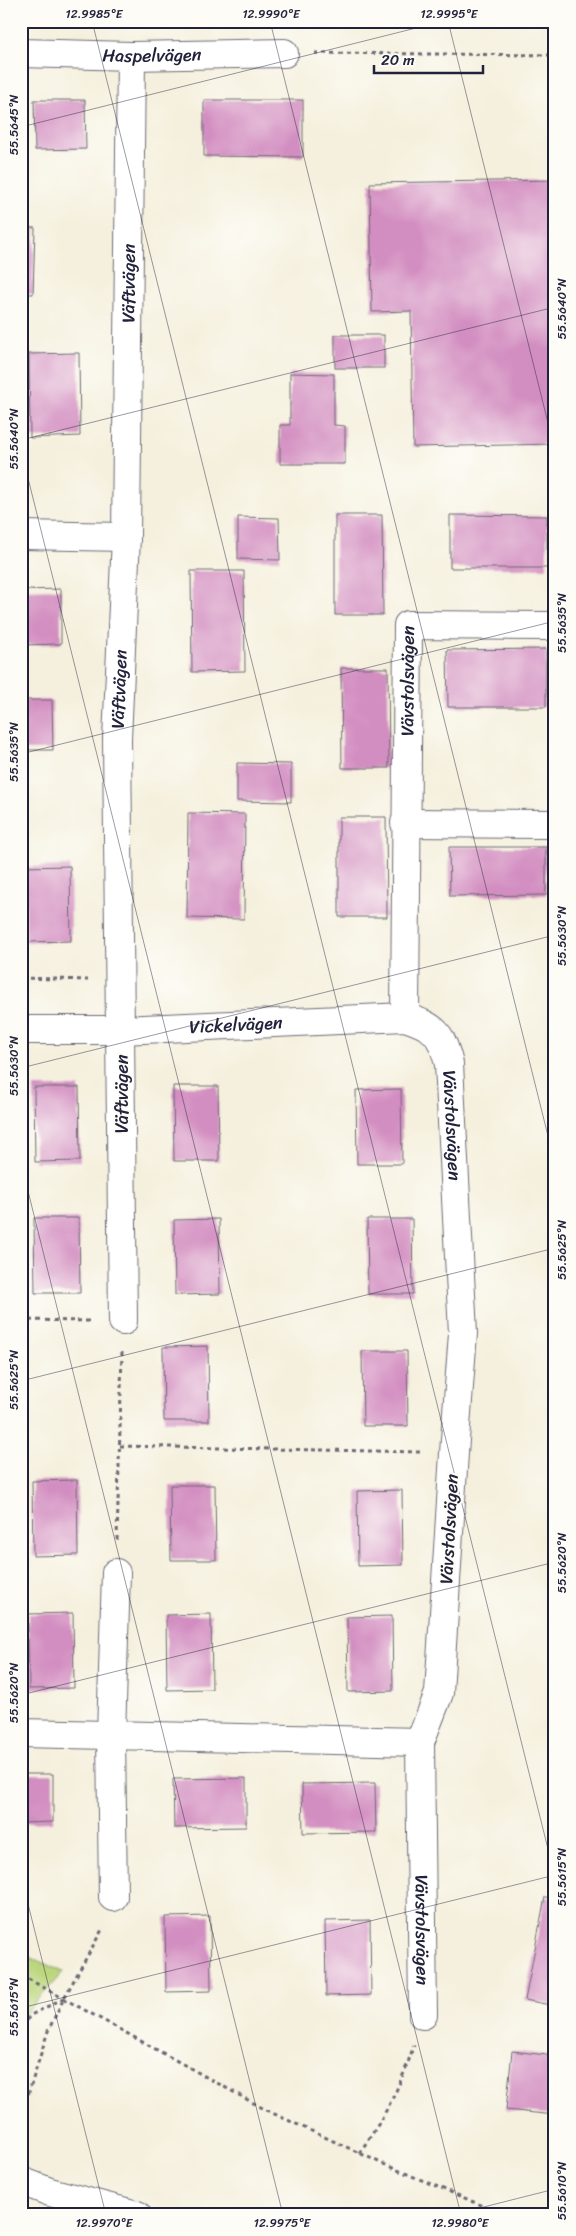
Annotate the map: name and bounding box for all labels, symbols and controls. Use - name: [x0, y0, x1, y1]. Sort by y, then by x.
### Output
- text: 12.9985°E: [66, 3, 124, 25]
- text: 12.9990°E: [242, 3, 301, 25]
- text: 12.9995°E: [421, 3, 479, 25]
- street label: Haspelvägen: [102, 39, 202, 72]
- scale bar: [374, 42, 482, 74]
- text: 20 m: [381, 47, 415, 73]
- text: 55.5645°N: [3, 94, 25, 155]
- street label: Väftvägen: [112, 243, 145, 323]
- text: 55.5640°N: [551, 278, 573, 339]
- text: 55.5640°N: [3, 408, 25, 469]
- text: 55.5635°N: [551, 592, 573, 653]
- street label: Vävstolsvägen: [391, 625, 424, 736]
- street label: Väftvägen: [101, 649, 137, 729]
- text: 55.5635°N: [3, 721, 25, 782]
- text: 55.5630°N: [551, 905, 573, 966]
- street label: Vickelvägen: [188, 1007, 284, 1043]
- text: 55.5630°N: [3, 1035, 25, 1096]
- street label: Väftvägen: [106, 1054, 138, 1134]
- street label: Vävstolsvägen: [433, 1069, 471, 1182]
- text: 55.5625°N: [551, 1219, 573, 1280]
- text: 55.5625°N: [3, 1349, 25, 1410]
- street label: Vävstolsvägen: [430, 1473, 468, 1585]
- text: 55.5620°N: [551, 1532, 573, 1593]
- text: 55.5620°N: [3, 1662, 25, 1723]
- text: 55.5615°N: [551, 1847, 573, 1906]
- street label: Vävstolsvägen: [405, 1874, 439, 1986]
- text: 55.5615°N: [3, 1977, 25, 2036]
- text: 55.5610°N: [551, 2161, 573, 2220]
- text: 12.9970°E: [76, 2212, 134, 2234]
- text: 12.9975°E: [254, 2212, 312, 2234]
- text: 12.9980°E: [431, 2212, 490, 2234]

